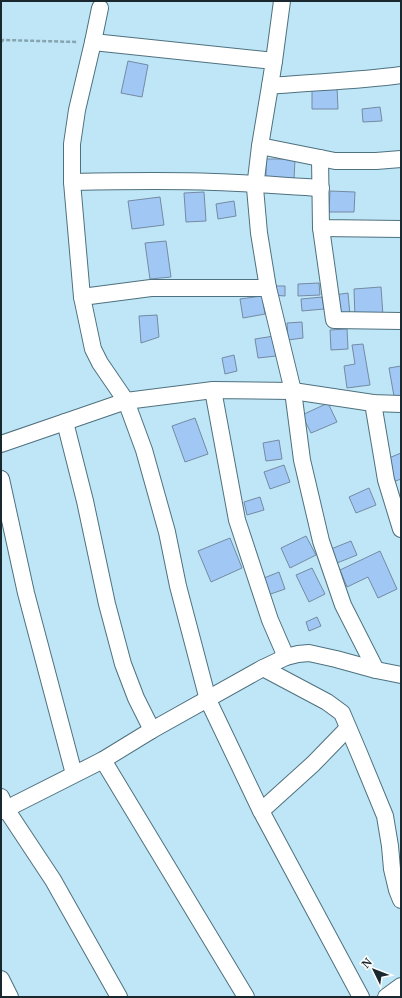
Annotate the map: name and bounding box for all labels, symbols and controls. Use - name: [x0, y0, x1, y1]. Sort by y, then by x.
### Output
- north arrow: [354, 950, 394, 990]
- text: N: [359, 955, 375, 971]

